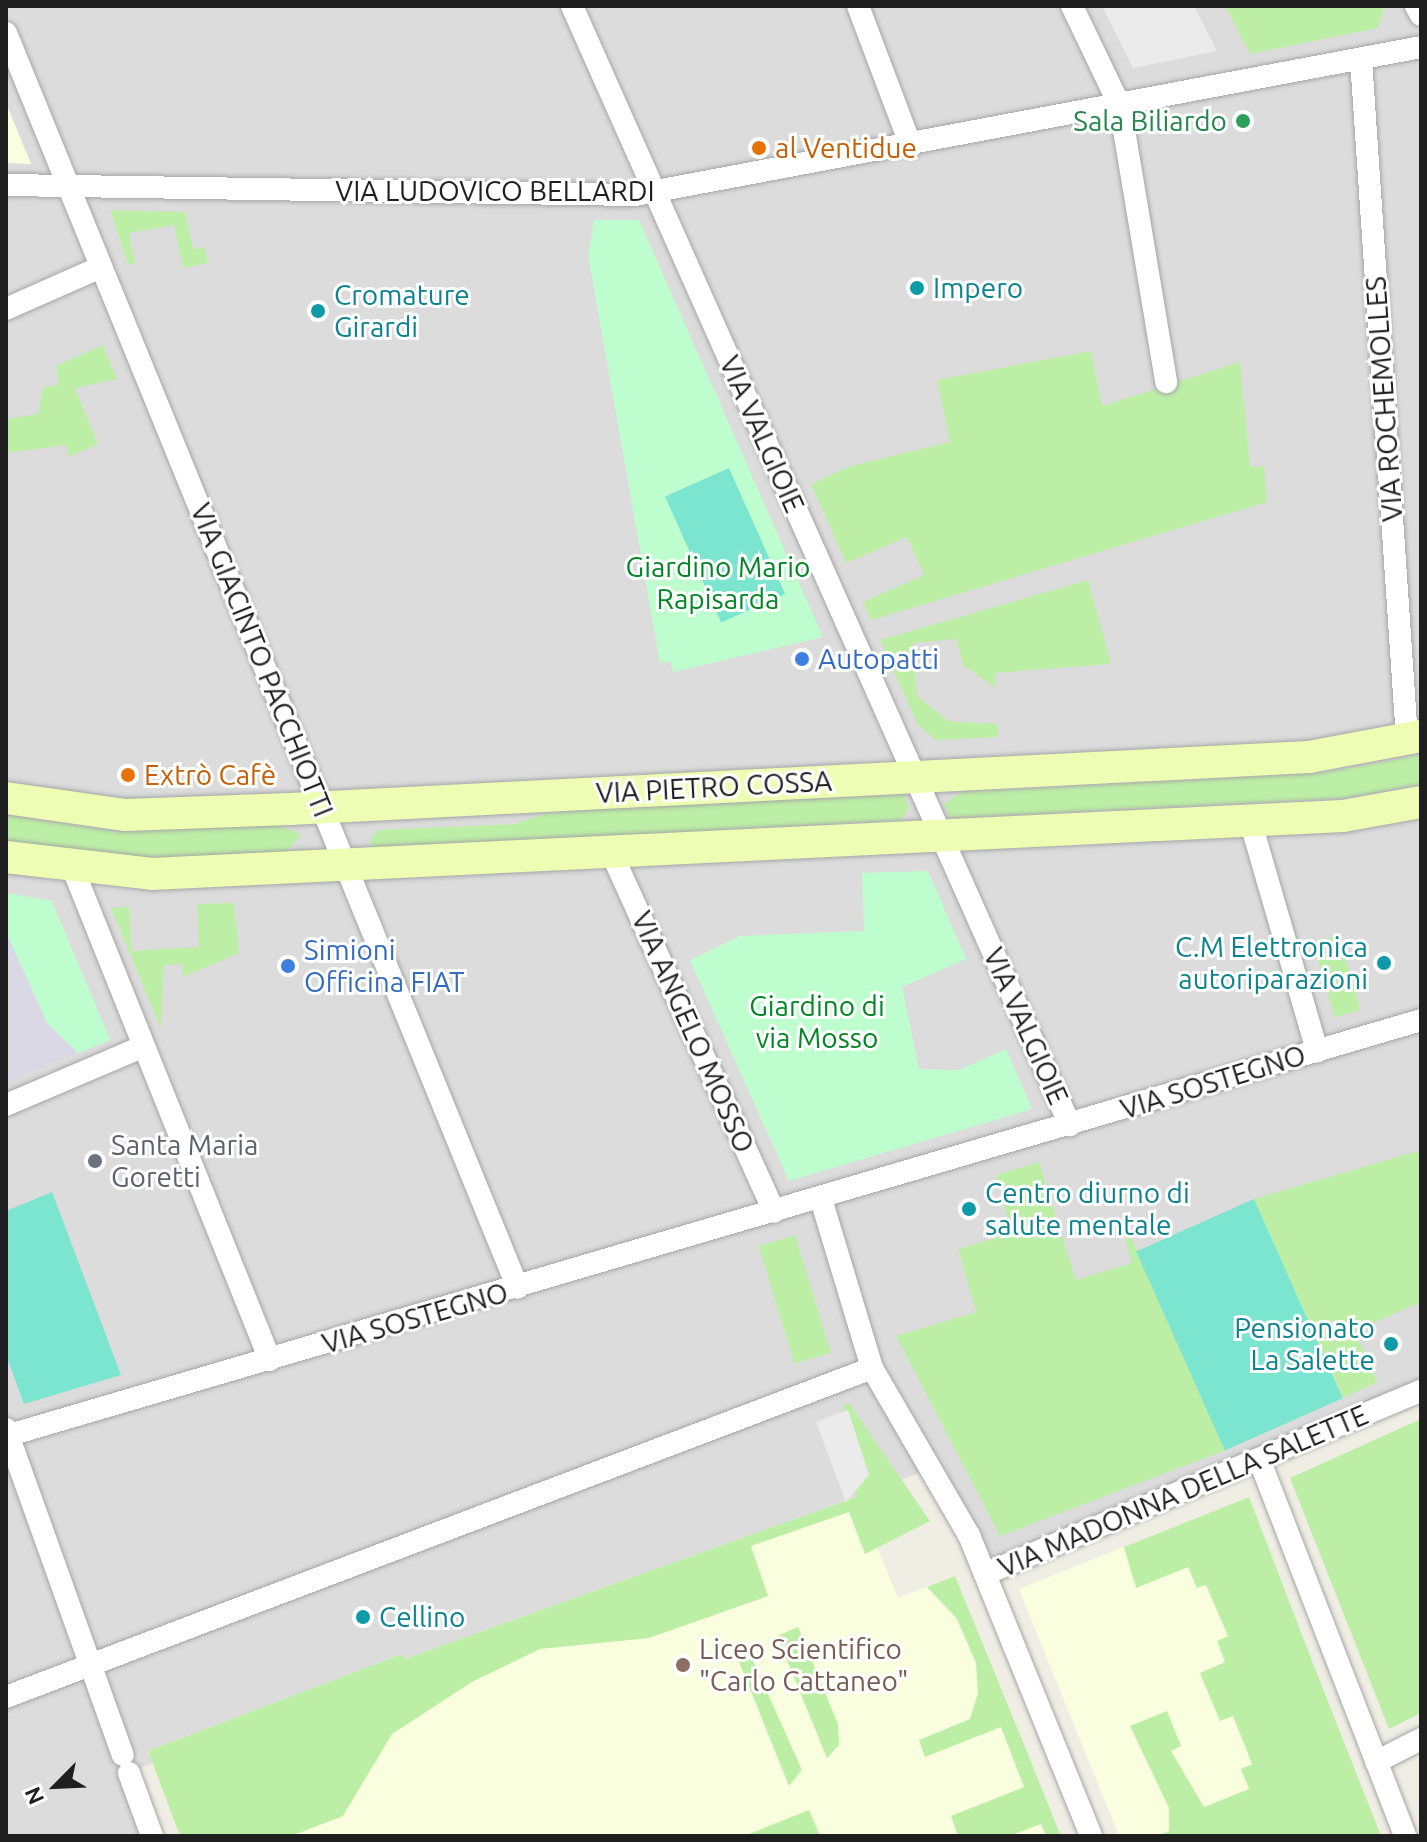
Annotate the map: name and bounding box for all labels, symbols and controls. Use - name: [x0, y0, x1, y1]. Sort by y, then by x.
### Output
- place label: Sala Biliardo: [1073, 104, 1227, 138]
- marker: Sala Biliardo: [1234, 112, 1252, 130]
- place label: al Ventidue: [775, 131, 917, 165]
- marker: al Ventidue: [750, 139, 768, 157]
- street label: VIA LUDOVICO BELLARDI: [335, 174, 655, 208]
- place label: Impero: [933, 271, 1023, 305]
- street label: VIA ROCHEMOLLES: [1359, 275, 1409, 523]
- place label: Cromature Girardi: [334, 278, 470, 344]
- marker: Impero: [908, 279, 926, 297]
- marker: Cromature Girardi: [309, 302, 327, 320]
- street label: VIA VALGIOIE: [713, 351, 811, 517]
- street label: VIA GIACINTO PACCHIOTTI: [184, 498, 340, 822]
- park label: Giardino Mario Rapisarda: [626, 550, 810, 616]
- place label: Autopatti: [818, 642, 939, 676]
- marker: Autopatti: [793, 650, 811, 668]
- place label: Extrò Cafè: [144, 758, 276, 792]
- street label: VIA PIETRO COSSA: [595, 764, 833, 810]
- marker: Extrò Cafè: [119, 766, 137, 784]
- street label: VIA ANGELO MOSSO: [625, 906, 761, 1158]
- place label: C.M Elettronica autoriparazioni: [1175, 930, 1368, 996]
- place label: Simioni Officina FIAT: [304, 933, 465, 999]
- street label: VIA VALGIOIE: [977, 943, 1075, 1109]
- marker: C.M Elettronica autoriparazioni: [1375, 954, 1393, 972]
- marker: Simioni Officina FIAT: [279, 957, 297, 975]
- park label: Giardino di via Mosso: [749, 989, 885, 1055]
- street label: VIA SOSTEGNO: [1116, 1038, 1310, 1126]
- place label: Santa Maria Goretti: [111, 1128, 258, 1194]
- marker: Santa Maria Goretti: [86, 1152, 104, 1170]
- place label: Centro diurno di salute mentale: [985, 1176, 1190, 1242]
- marker: Centro diurno di salute mentale: [960, 1200, 978, 1218]
- street label: VIA SOSTEGNO: [318, 1275, 512, 1361]
- place label: Pensionato La Salette: [1234, 1311, 1375, 1377]
- marker: Pensionato La Salette: [1382, 1335, 1400, 1353]
- street label: VIA MADONNA DELLA SALETTE: [993, 1398, 1373, 1584]
- place label: Cellino: [379, 1600, 465, 1634]
- marker: Cellino: [354, 1608, 372, 1626]
- place label: Liceo Scientifico "Carlo Cattaneo": [699, 1632, 909, 1698]
- marker: Liceo Scientifico "Carlo Cattaneo": [674, 1656, 692, 1674]
- north arrow: [16, 1746, 96, 1826]
- text: N: [19, 1783, 48, 1809]

